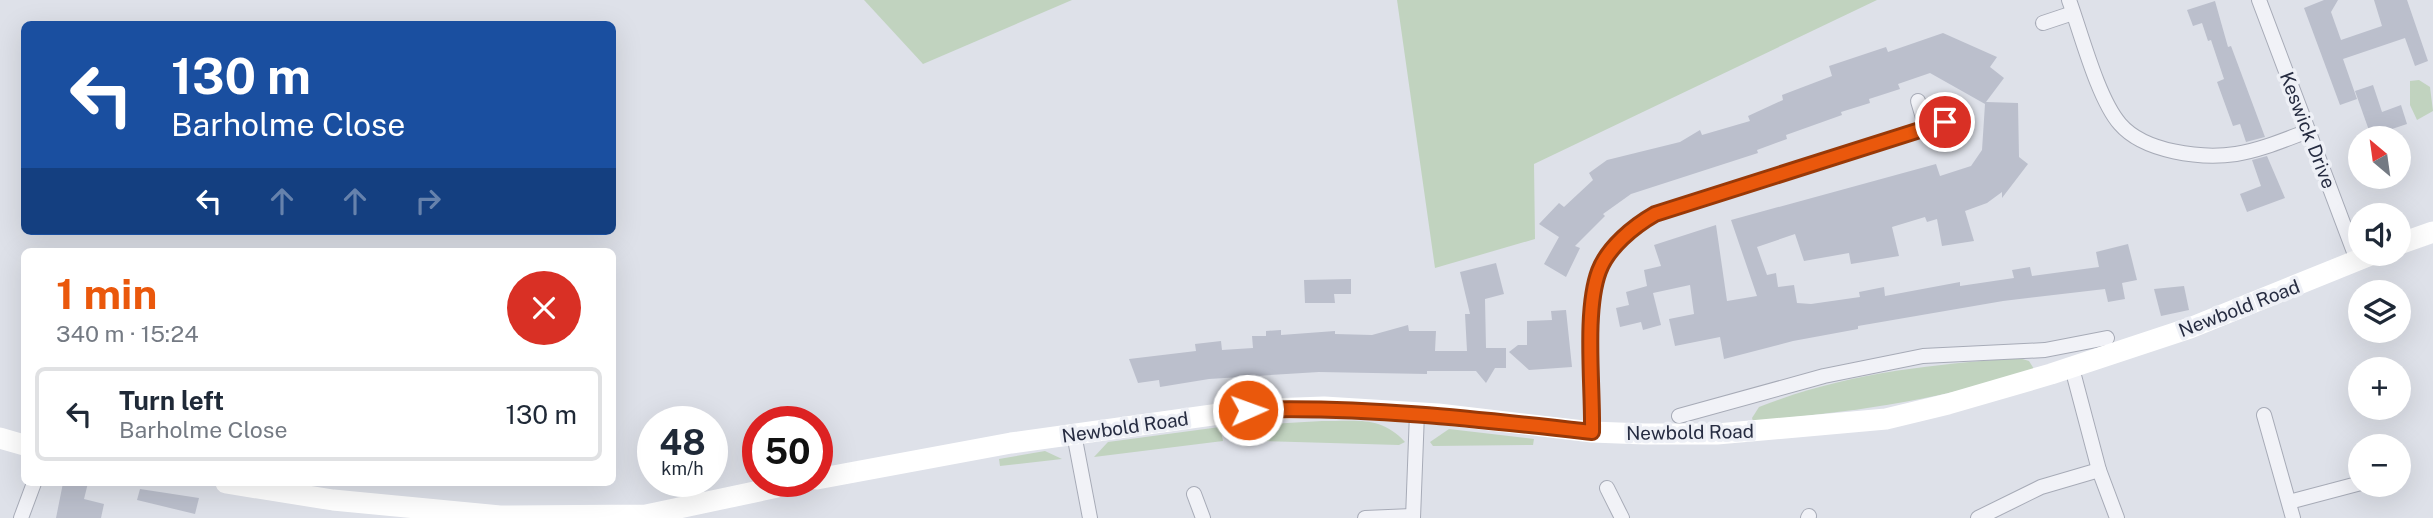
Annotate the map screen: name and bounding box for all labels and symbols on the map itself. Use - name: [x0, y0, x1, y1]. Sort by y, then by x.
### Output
- street label: Keswick Drive: [2276, 69, 2340, 191]
- pin: [1915, 92, 1975, 152]
- north arrow: [2348, 126, 2412, 189]
- street label: Newbold Road: [2175, 275, 2303, 341]
- position arrow: [1211, 373, 1285, 447]
- speed limit sign: 50: [742, 406, 833, 497]
- street label: Newbold Road: [1060, 407, 1190, 447]
- street label: Newbold Road: [1626, 420, 1754, 444]

